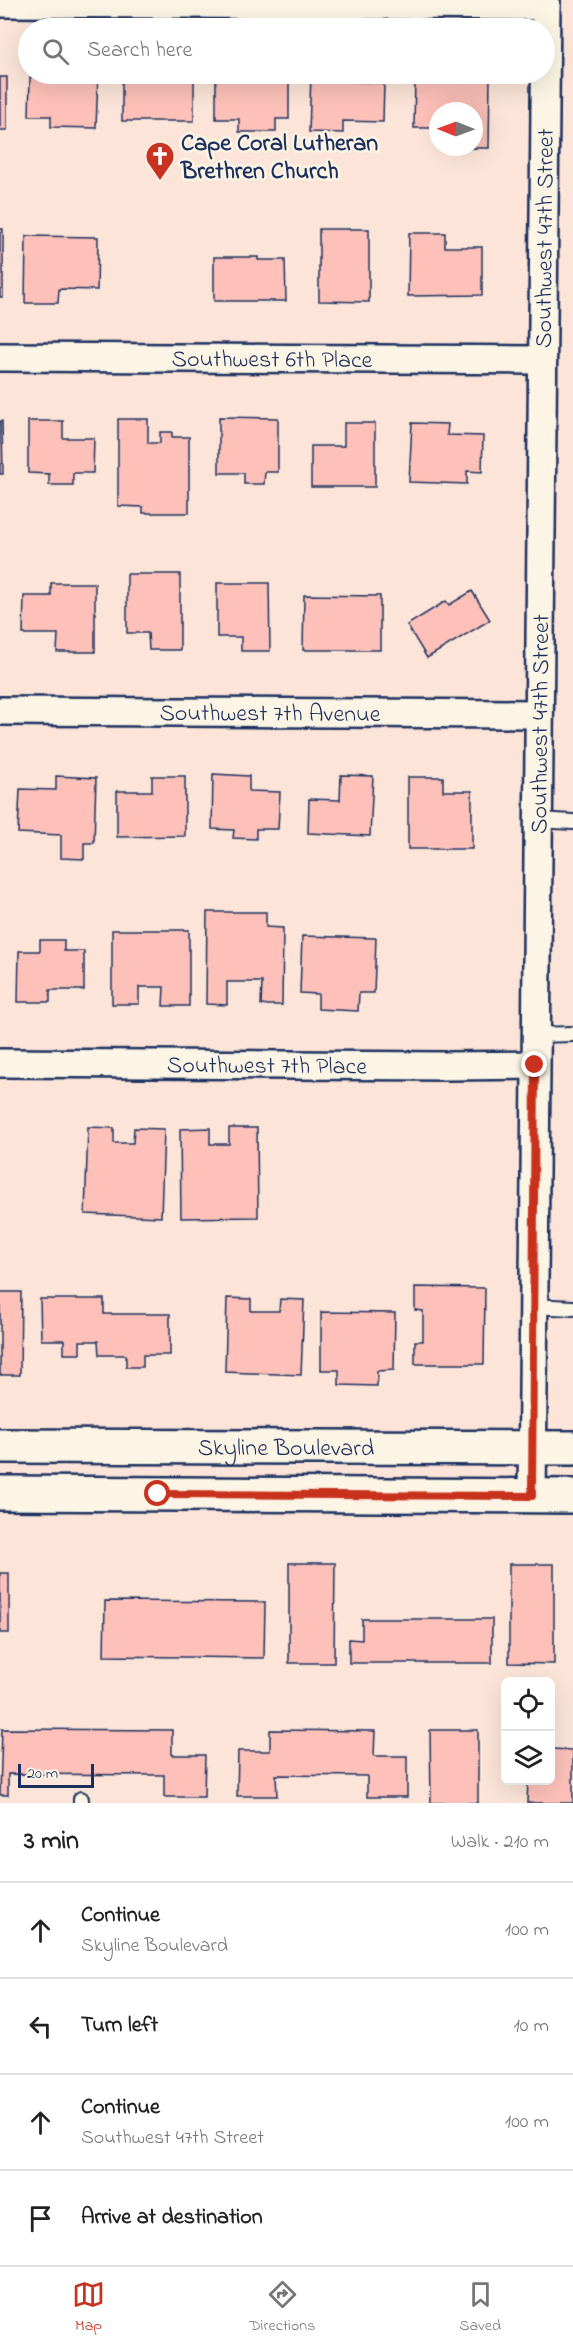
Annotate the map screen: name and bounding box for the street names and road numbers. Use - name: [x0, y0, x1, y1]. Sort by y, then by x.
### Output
- street label: Southwest 47th Street: [528, 128, 565, 348]
- street label: Southwest 6th Place: [171, 343, 373, 379]
- street label: Southwest 47th Street: [523, 614, 560, 834]
- street label: Southwest 7th Avenue: [159, 697, 381, 733]
- street label: Southwest 7th Place: [167, 1049, 367, 1085]
- street label: Skyline Boulevard: [198, 1432, 375, 1468]

